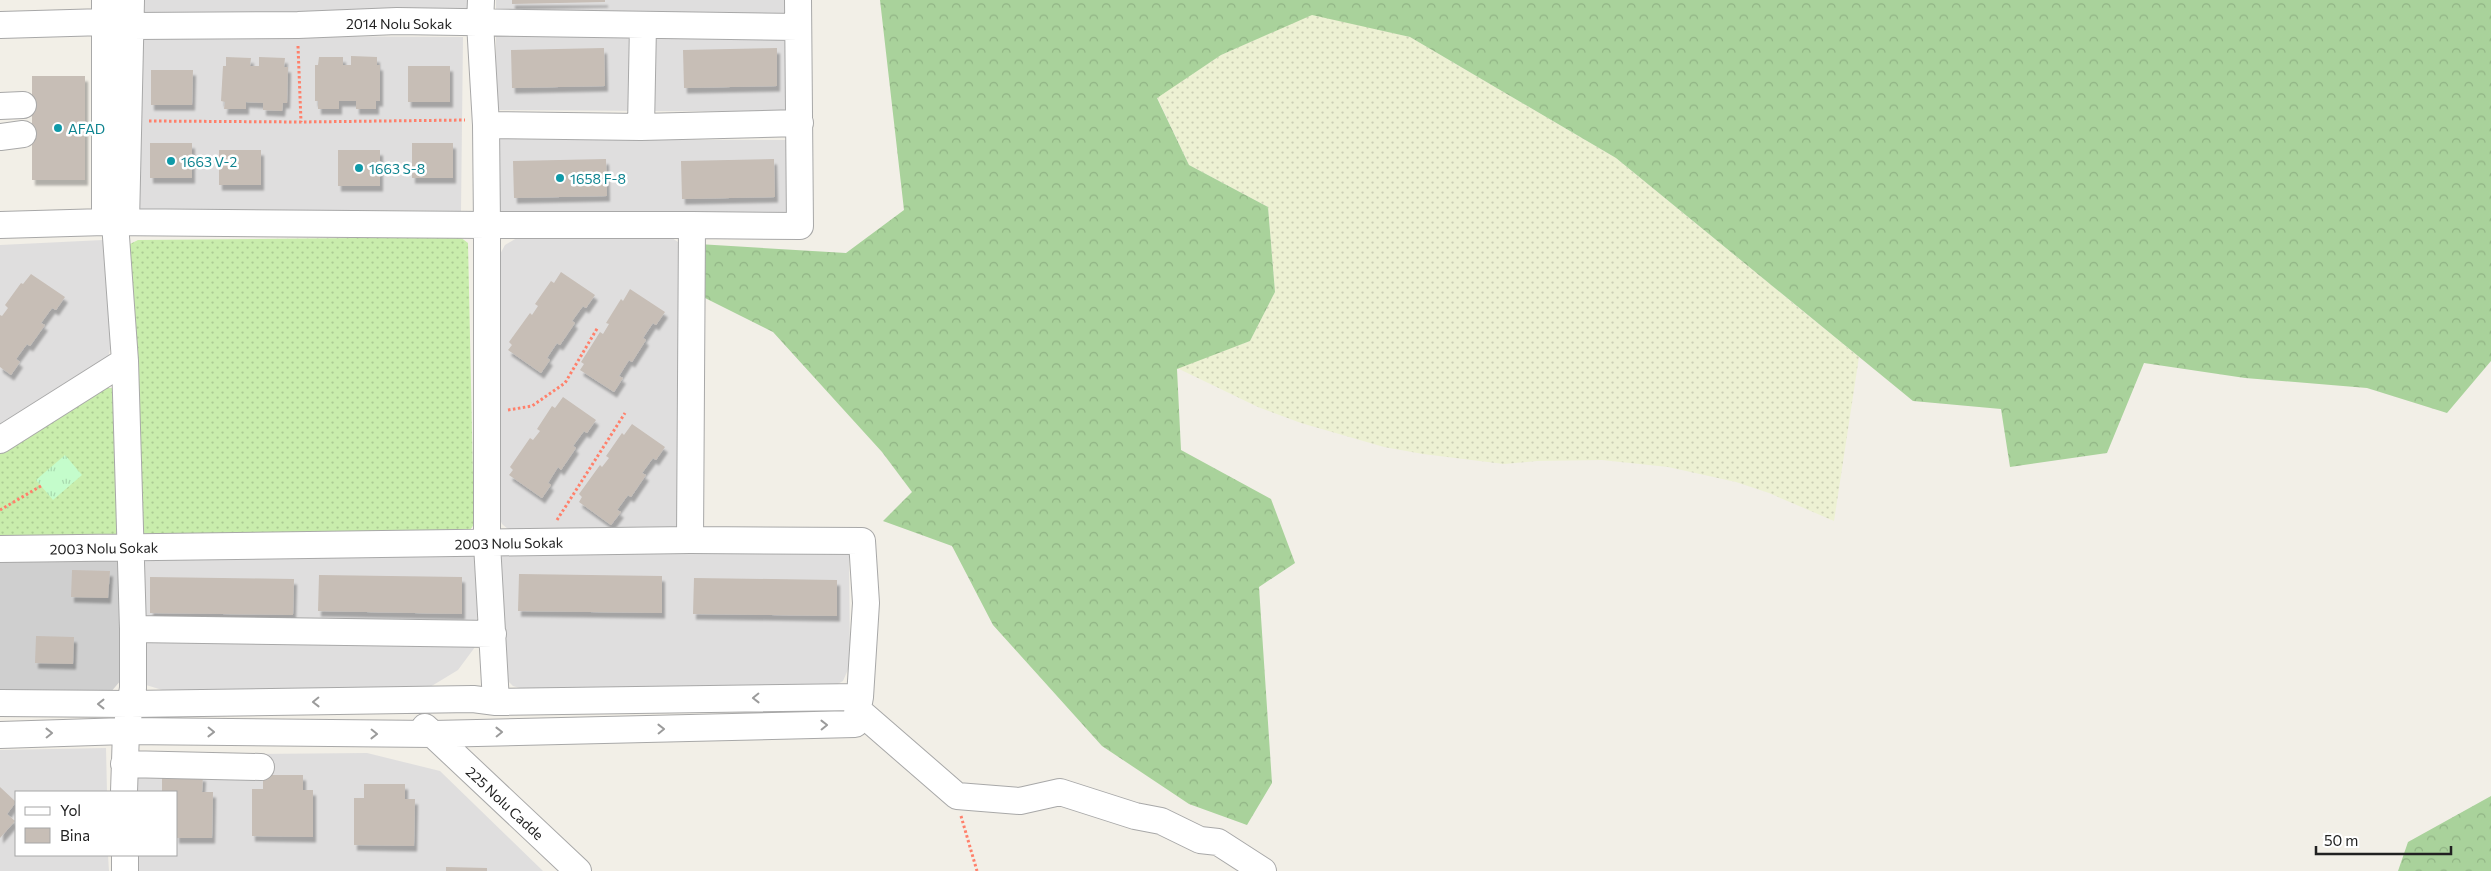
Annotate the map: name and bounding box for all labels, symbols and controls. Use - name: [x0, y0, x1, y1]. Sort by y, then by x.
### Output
- street label: 2014 Nolu Sokak: [346, 15, 452, 32]
- place label: AFAD: [68, 120, 105, 137]
- marker: AFAD: [52, 122, 64, 134]
- place label: 1663 V-2: [181, 153, 237, 170]
- marker: 1663 V-2: [165, 155, 177, 167]
- place label: 1663 S-8: [369, 160, 425, 177]
- marker: 1663 S-8: [353, 162, 365, 174]
- place label: 1658 F-8: [570, 170, 626, 187]
- marker: 1658 F-8: [554, 172, 566, 184]
- street label: 2003 Nolu Sokak: [455, 534, 564, 552]
- street label: 2003 Nolu Sokak: [50, 539, 159, 557]
- one-way arrow: [752, 693, 760, 703]
- one-way arrow: [312, 697, 320, 707]
- one-way arrow: [97, 699, 105, 709]
- one-way arrow: [820, 719, 828, 730]
- one-way arrow: [658, 723, 666, 734]
- one-way arrow: [208, 727, 215, 737]
- one-way arrow: [495, 727, 503, 738]
- one-way arrow: [45, 728, 53, 739]
- one-way arrow: [370, 729, 378, 739]
- street label: 225 Nolu Cadde: [463, 763, 547, 843]
- legend: [15, 791, 178, 856]
- text: Yol: [60, 801, 81, 819]
- scale bar: [2316, 824, 2451, 856]
- text: Bina: [60, 826, 90, 844]
- text: 50 m: [2324, 831, 2358, 849]

